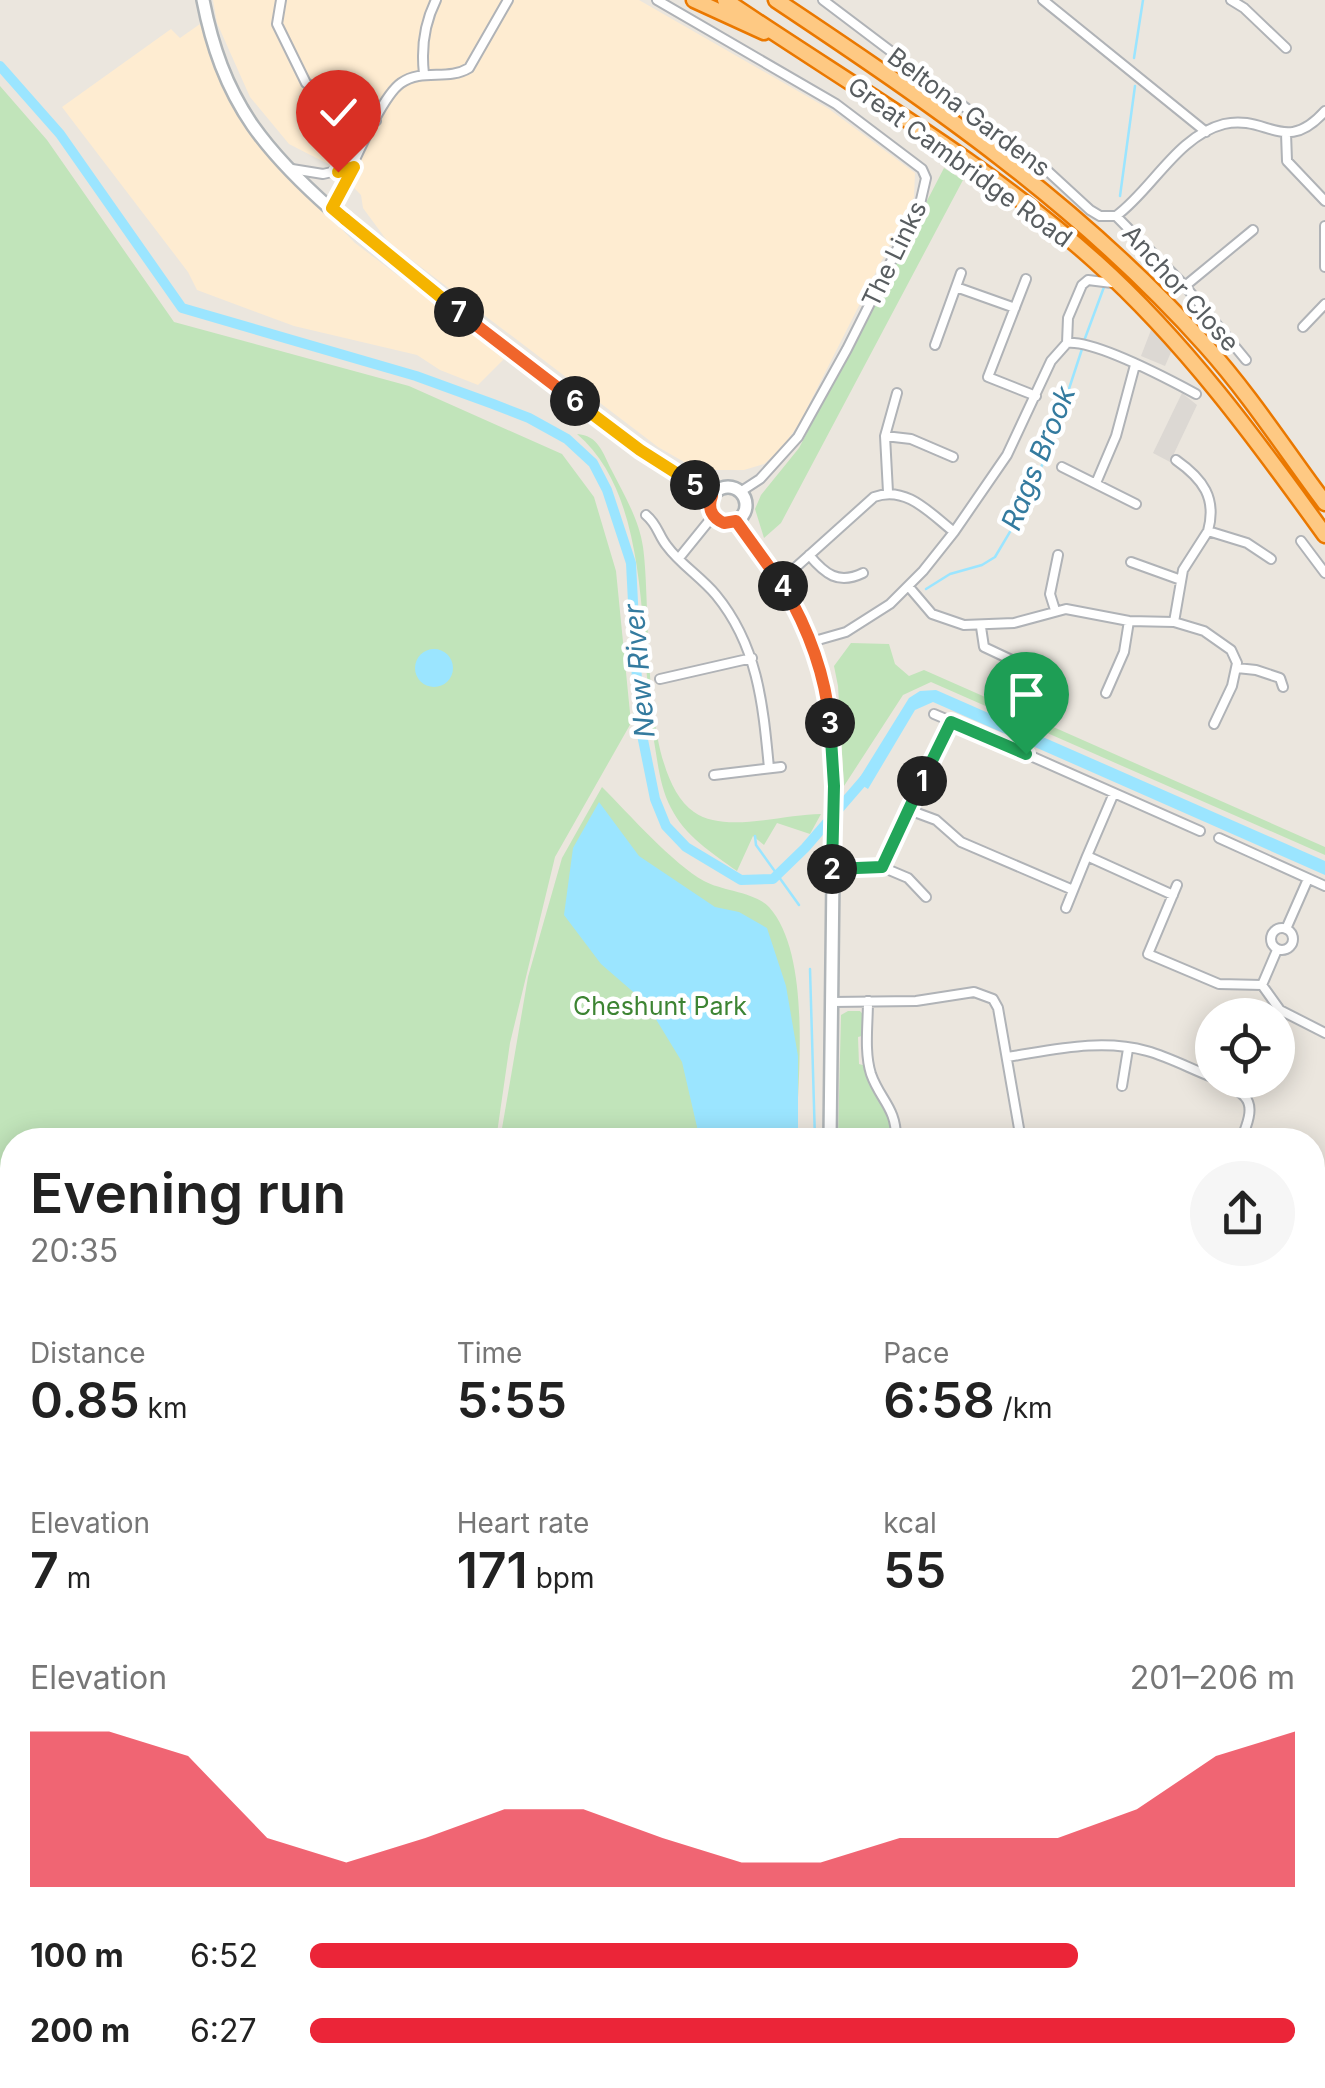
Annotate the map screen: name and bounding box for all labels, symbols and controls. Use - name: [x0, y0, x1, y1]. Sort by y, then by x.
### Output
- street label: Beltona Gardens: [882, 41, 1056, 183]
- pin: [296, 70, 381, 173]
- street label: Great Cambridge Road: [842, 71, 1078, 253]
- icon: check: [311, 85, 366, 140]
- street label: The Links: [855, 196, 933, 312]
- street label: Anchor Close: [1116, 219, 1246, 357]
- pin: 7: [434, 287, 484, 337]
- text: 7: [451, 295, 467, 329]
- pin: 6: [550, 376, 600, 426]
- water label: Rags Brook: [994, 381, 1082, 535]
- text: 6: [566, 384, 584, 418]
- pin: 5: [670, 460, 720, 510]
- text: 5: [686, 468, 704, 502]
- pin: 4: [758, 561, 808, 611]
- text: 4: [774, 569, 792, 603]
- water label: New River: [616, 601, 662, 739]
- pin: [984, 652, 1069, 755]
- icon: arrive: [999, 667, 1054, 722]
- pin: 3: [805, 698, 855, 748]
- text: 3: [821, 706, 839, 740]
- pin: 1: [897, 756, 947, 806]
- text: 1: [916, 764, 928, 798]
- pin: 2: [807, 844, 857, 894]
- text: 2: [823, 852, 841, 886]
- park label: Cheshunt Park: [573, 991, 747, 1021]
- map controls: [1195, 998, 1295, 1098]
- button: locate: [1195, 998, 1295, 1098]
- text: Evening run: [30, 1160, 346, 1226]
- button: share: [1190, 1161, 1295, 1266]
- text: 20:35: [30, 1231, 118, 1270]
- text: Distance: [30, 1336, 146, 1370]
- text: Time: [457, 1336, 522, 1370]
- text: Pace: [883, 1336, 949, 1370]
- text: 0.85: [30, 1370, 140, 1430]
- text: 5:55: [457, 1370, 567, 1430]
- text: 6:58: [883, 1370, 995, 1430]
- text: km: [140, 1391, 187, 1425]
- text: /km: [995, 1391, 1053, 1425]
- text: Elevation: [30, 1506, 150, 1540]
- text: Heart rate: [457, 1506, 589, 1540]
- text: kcal: [883, 1506, 937, 1540]
- text: 7: [30, 1540, 59, 1600]
- text: 171: [457, 1540, 528, 1600]
- text: 55: [883, 1540, 946, 1600]
- text: m: [59, 1561, 91, 1595]
- text: bpm: [528, 1561, 594, 1595]
- text: Elevation: [30, 1658, 167, 1697]
- text: 201–206 m: [1130, 1658, 1295, 1697]
- text: 100 m: [30, 1936, 124, 1975]
- text: 6:52: [190, 1936, 258, 1975]
- text: 200 m: [30, 2011, 130, 2050]
- text: 6:27: [190, 2011, 257, 2050]

